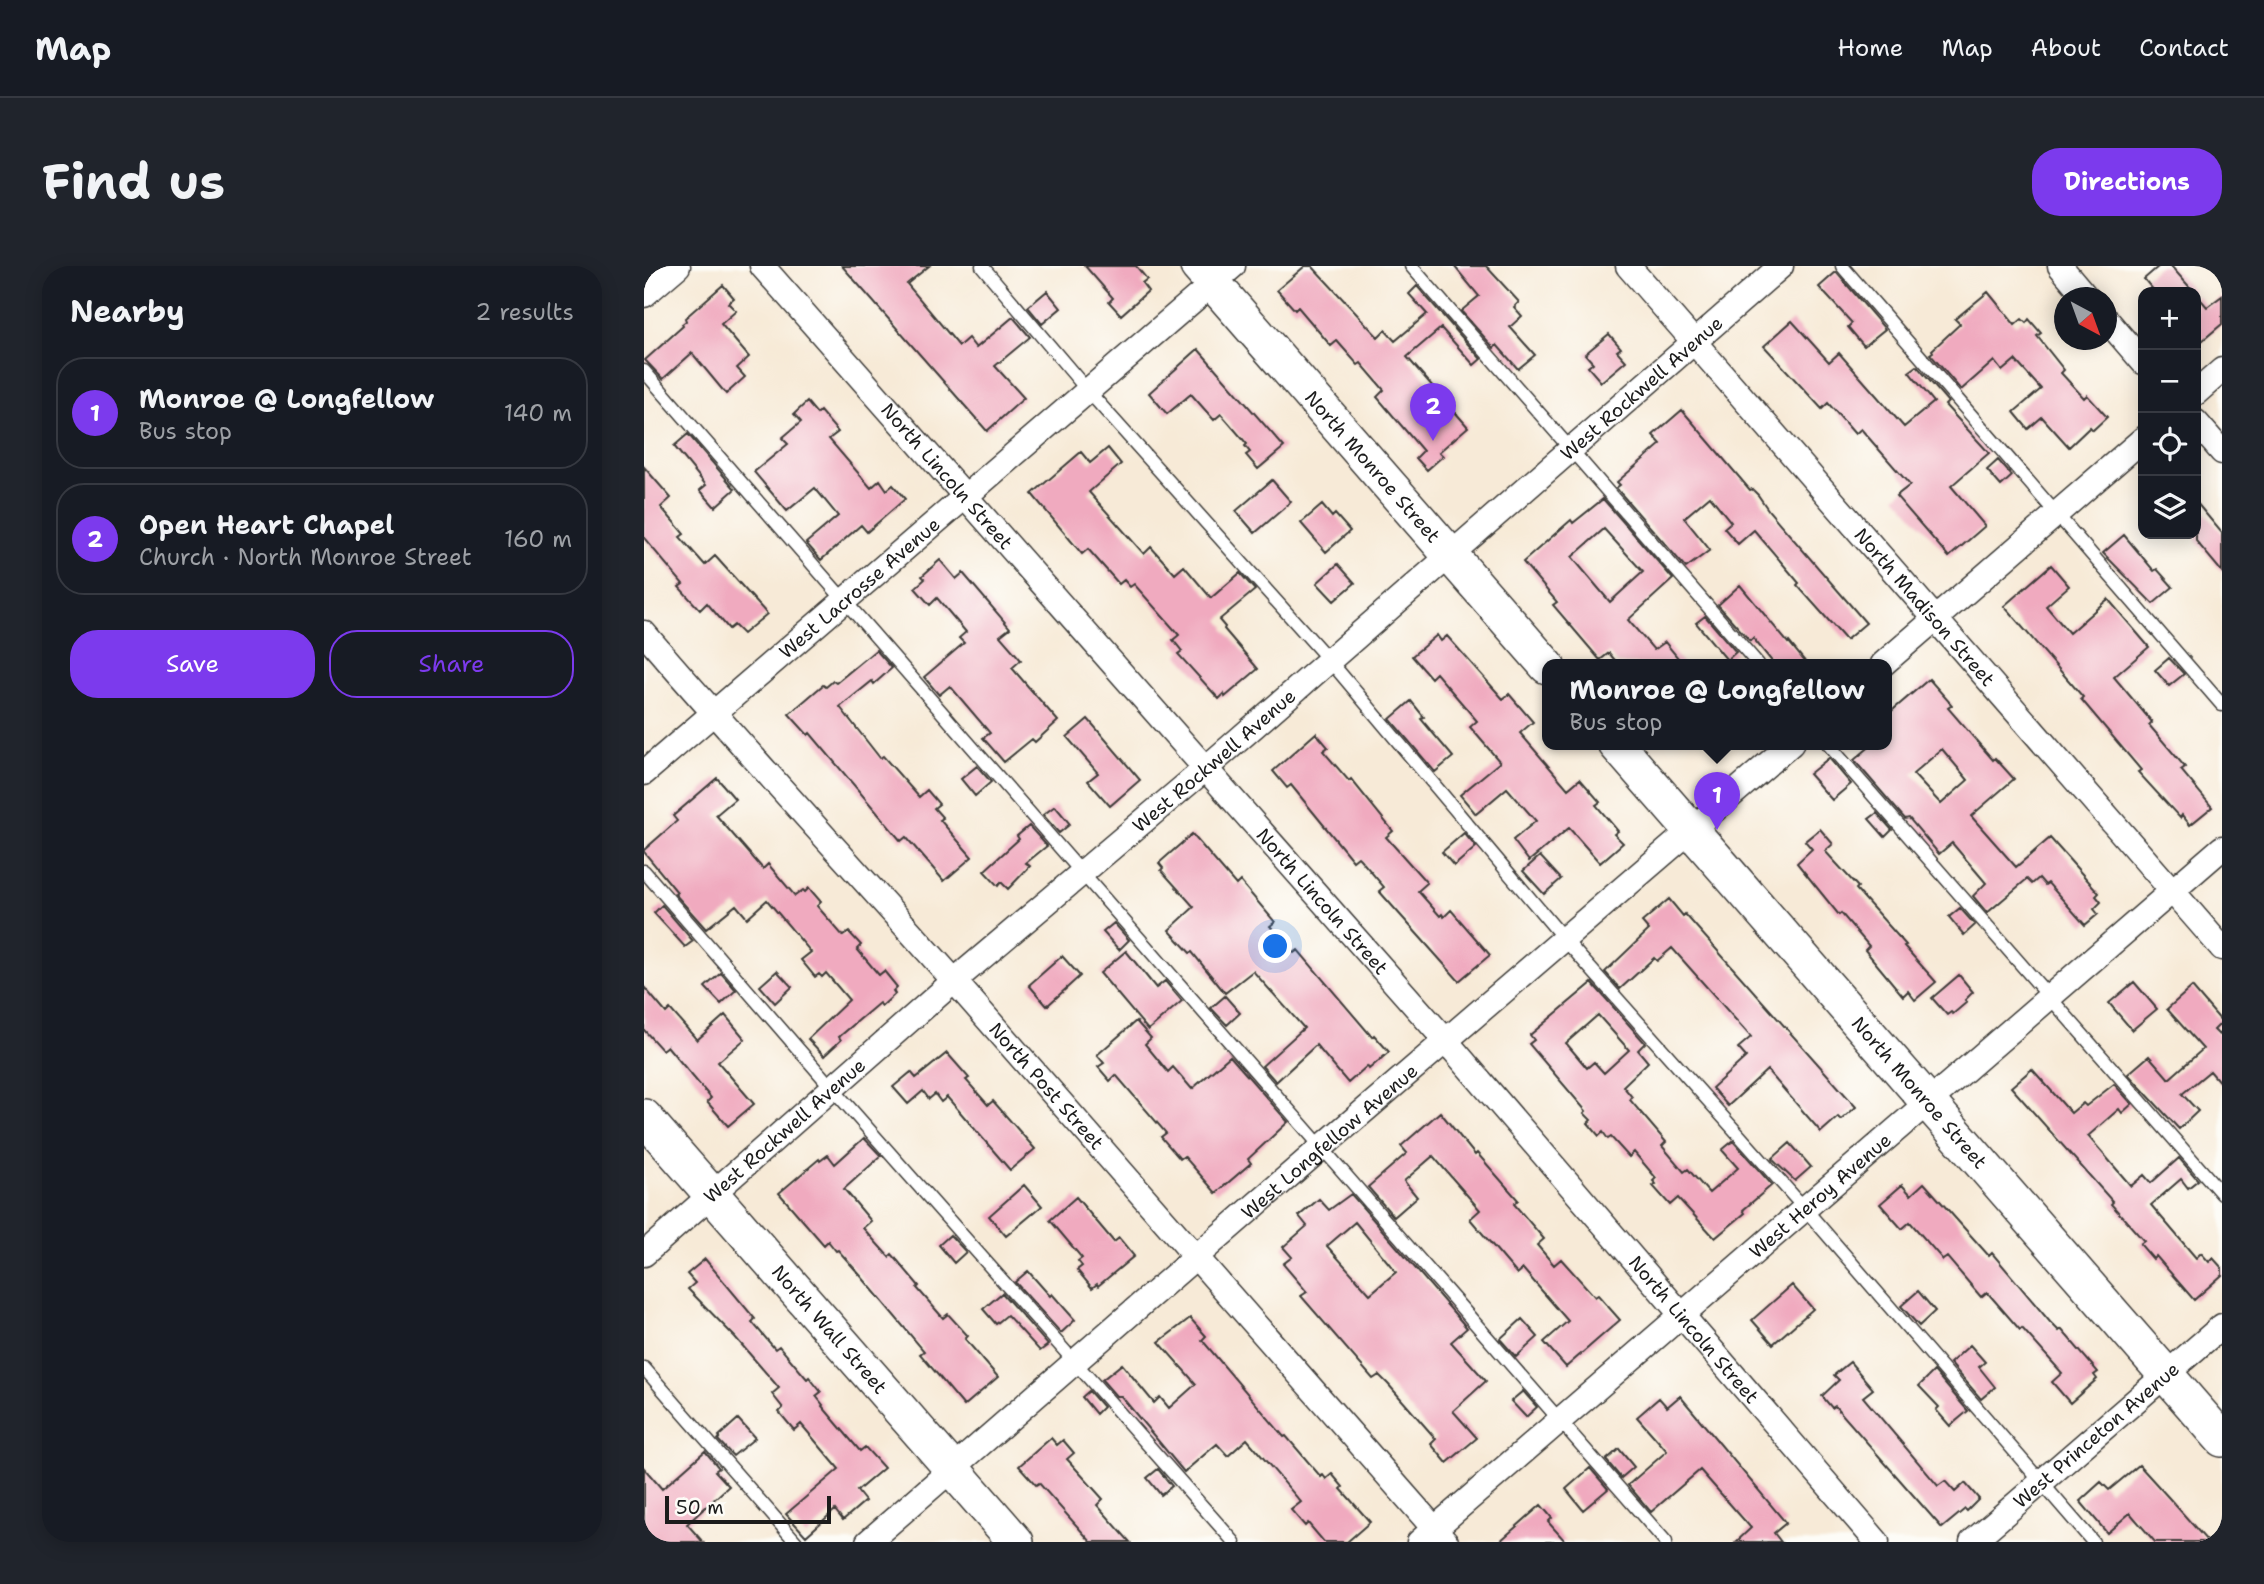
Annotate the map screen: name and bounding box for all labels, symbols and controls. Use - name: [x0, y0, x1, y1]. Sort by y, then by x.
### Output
- text: Map: [35, 26, 111, 71]
- text: Home: [1837, 32, 1903, 64]
- text: Map: [1941, 32, 1993, 64]
- text: About: [2031, 32, 2101, 64]
- text: Contact: [2139, 32, 2229, 64]
- button: Directions: [2032, 148, 2222, 216]
- text: Find us: [42, 149, 225, 215]
- north arrow: [2054, 287, 2117, 350]
- map controls: [2138, 287, 2201, 539]
- button: +: [2138, 287, 2201, 350]
- text: Nearby: [70, 291, 185, 332]
- text: 2 results: [475, 297, 574, 327]
- street label: West Rockwell Avenue: [1555, 311, 1728, 466]
- button: −: [2138, 350, 2201, 413]
- text: Monroe @ Longfellow: [139, 381, 434, 416]
- pin: 2: [1410, 383, 1456, 441]
- street label: North Monroe Street: [1299, 385, 1446, 548]
- text: 1: [90, 398, 100, 428]
- text: 140 m: [504, 398, 572, 428]
- street label: North Lincoln Street: [876, 398, 1018, 555]
- button: locate: [2138, 413, 2201, 476]
- text: Bus stop: [139, 416, 232, 446]
- button: layers: [2138, 476, 2201, 539]
- text: Open Heart Chapel: [139, 507, 394, 542]
- street label: West Lacrosse Avenue: [774, 512, 945, 664]
- street label: North Madison Street: [1849, 523, 2000, 691]
- text: 2: [87, 524, 103, 554]
- text: 160 m: [504, 524, 572, 554]
- text: Church · North Monroe Street: [139, 542, 472, 572]
- button: Save: [70, 630, 315, 698]
- button: Share: [329, 630, 574, 698]
- popup: [1542, 659, 1892, 750]
- text: Monroe @ Longfellow: [1570, 672, 1864, 707]
- street label: West Rockwell Avenue: [1127, 683, 1301, 838]
- text: Bus stop: [1570, 707, 1662, 737]
- pin: 1: [1694, 772, 1740, 830]
- street label: North Lincoln Street: [1251, 823, 1393, 980]
- your location: [1258, 929, 1292, 963]
- street label: North Monroe Street: [1846, 1011, 1992, 1174]
- street label: North Post Street: [983, 1017, 1109, 1155]
- street label: West Rockwell Avenue: [698, 1053, 871, 1209]
- street label: West Longfellow Avenue: [1236, 1058, 1423, 1225]
- street label: West Heroy Avenue: [1744, 1128, 1897, 1264]
- street label: North Lincoln Street: [1623, 1250, 1764, 1409]
- street label: North Wall Street: [766, 1260, 893, 1399]
- street label: West Princeton Avenue: [2008, 1356, 2185, 1514]
- scale bar: [665, 1493, 831, 1525]
- text: 50 m: [676, 1495, 724, 1520]

